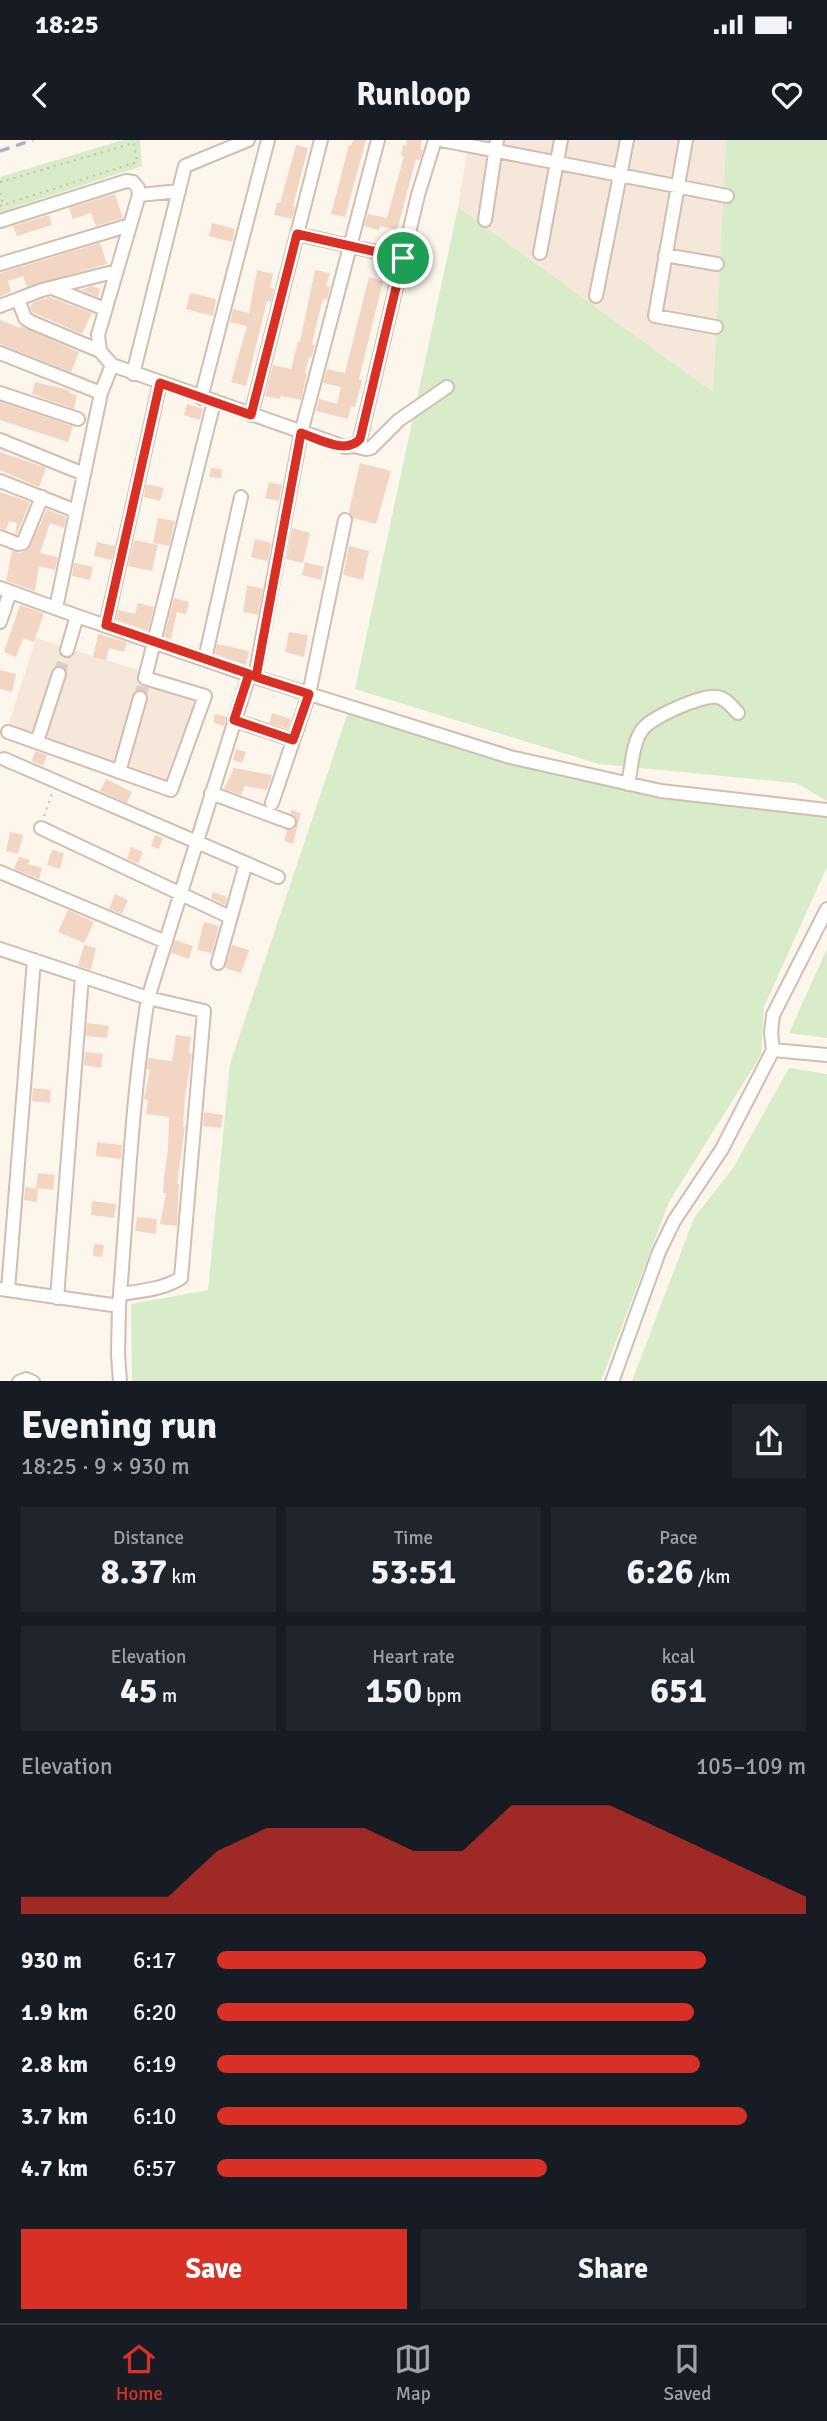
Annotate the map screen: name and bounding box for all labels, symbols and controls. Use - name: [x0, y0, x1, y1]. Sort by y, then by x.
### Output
- text: 18:25: [35, 9, 99, 41]
- text: Runloop: [356, 75, 471, 114]
- icon: back: [21, 76, 59, 114]
- icon: heart: [768, 76, 806, 114]
- pin: [373, 228, 433, 288]
- icon: arrive: [384, 239, 422, 277]
- text: Evening run: [21, 1402, 217, 1449]
- button: share: [732, 1404, 806, 1478]
- text: 18:25 · 9 × 930 m: [21, 1452, 190, 1481]
- text: Distance: [113, 1526, 184, 1550]
- text: Time: [394, 1526, 433, 1550]
- text: Pace: [659, 1526, 698, 1550]
- text: 8.37: [101, 1550, 167, 1593]
- text: 53:51: [371, 1550, 456, 1593]
- text: 6:26: [627, 1550, 694, 1593]
- text: km: [167, 1565, 196, 1589]
- text: /km: [694, 1565, 730, 1589]
- text: Elevation: [111, 1645, 186, 1669]
- text: Heart rate: [372, 1645, 455, 1669]
- text: kcal: [662, 1645, 695, 1669]
- text: 45: [120, 1669, 158, 1712]
- text: 150: [365, 1669, 422, 1712]
- text: 651: [650, 1669, 707, 1712]
- text: m: [158, 1684, 177, 1708]
- text: bpm: [422, 1684, 462, 1708]
- text: Elevation: [21, 1752, 113, 1781]
- text: 105–109 m: [696, 1752, 806, 1781]
- text: 930 m: [21, 1946, 82, 1975]
- text: 6:17: [133, 1946, 176, 1975]
- text: 1.9 km: [21, 1998, 88, 2027]
- text: 6:20: [133, 1998, 176, 2027]
- text: 2.8 km: [21, 2050, 88, 2079]
- text: 6:19: [133, 2050, 176, 2079]
- text: 3.7 km: [21, 2102, 88, 2131]
- text: 6:10: [133, 2102, 176, 2131]
- text: 4.7 km: [21, 2154, 88, 2183]
- text: 6:57: [133, 2154, 176, 2183]
- button: Save: [21, 2229, 407, 2309]
- button: Share: [421, 2229, 806, 2309]
- tab: Home: [116, 2340, 163, 2406]
- tab: Map: [394, 2340, 432, 2406]
- tab: Saved: [663, 2340, 711, 2406]

